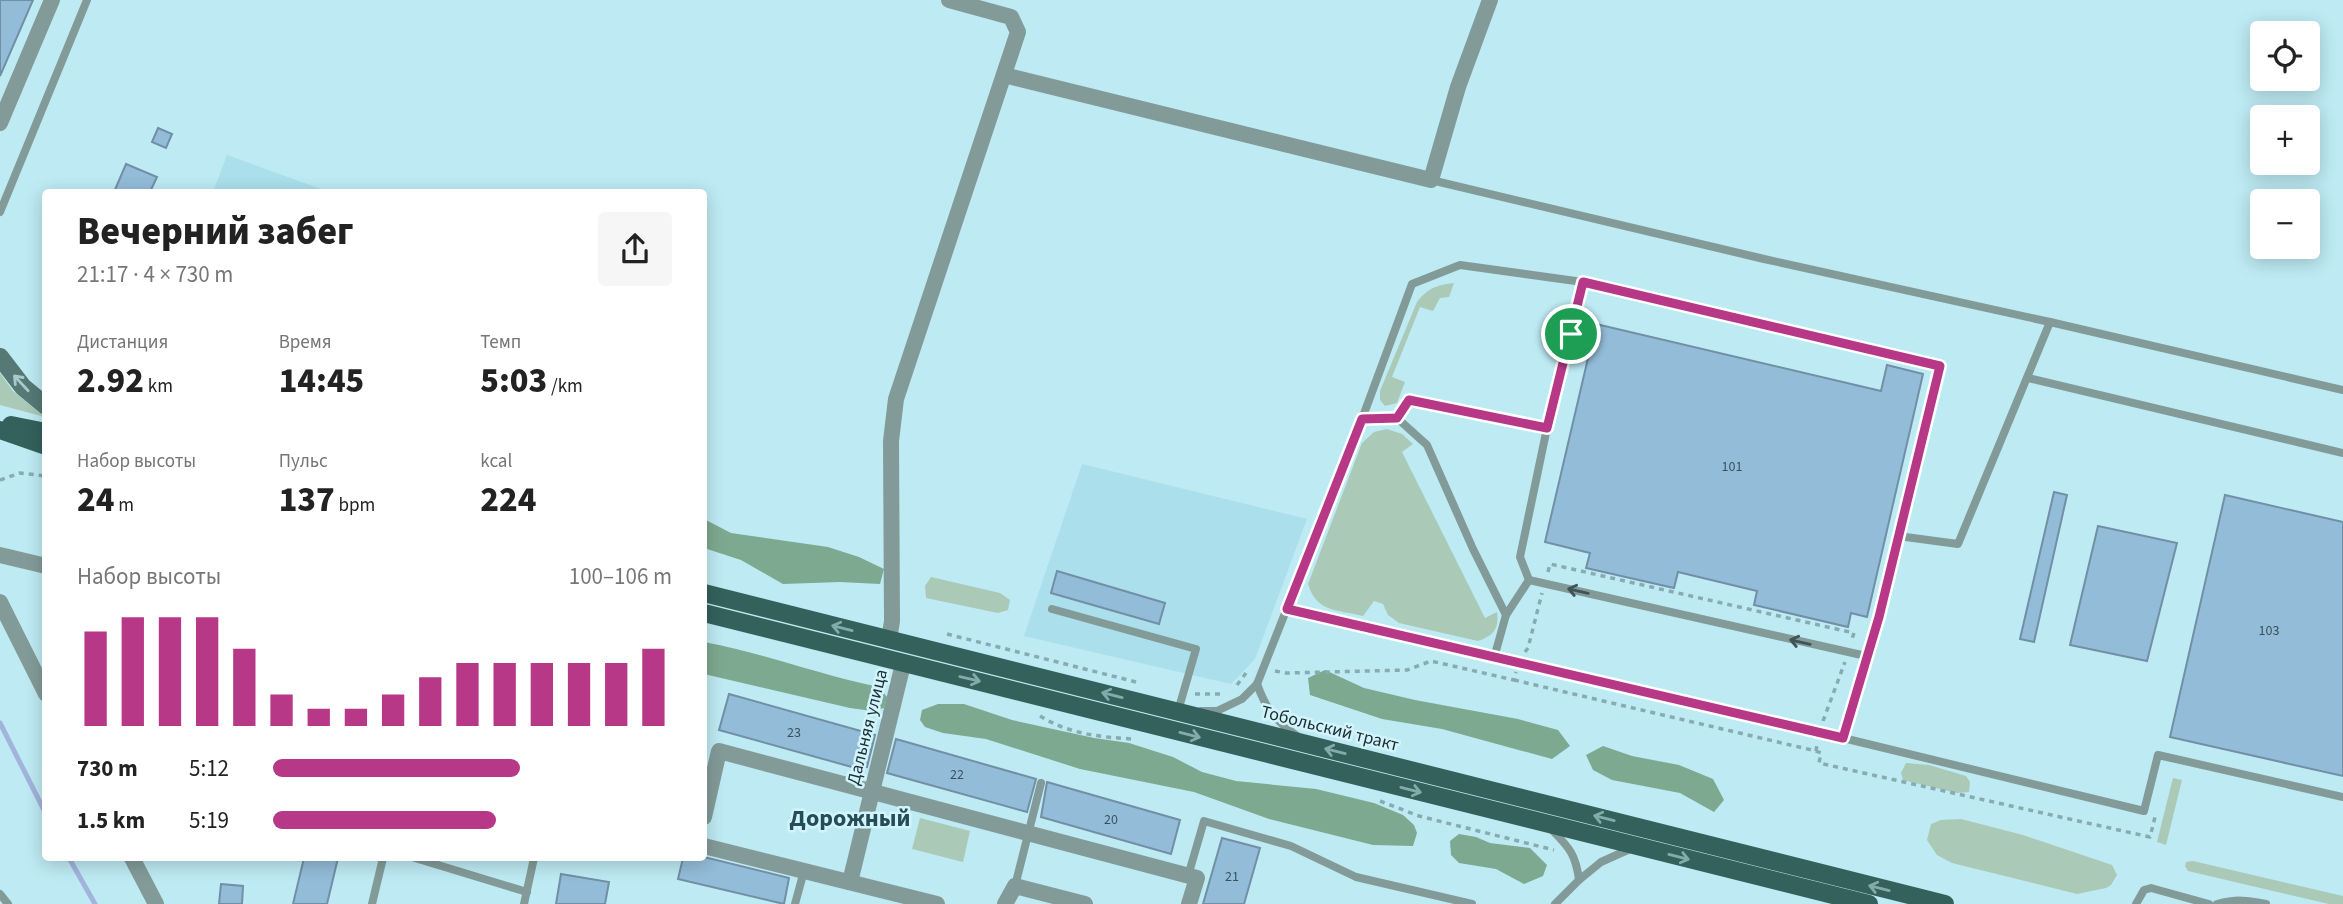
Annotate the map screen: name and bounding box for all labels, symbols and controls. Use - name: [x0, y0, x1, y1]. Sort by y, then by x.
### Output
- map controls: [2250, 21, 2320, 259]
- button: locate: [2250, 21, 2320, 91]
- button: +: [2250, 105, 2320, 175]
- button: −: [2250, 189, 2320, 259]
- text: Вечерний забег: [77, 205, 354, 259]
- button: share: [598, 212, 672, 286]
- text: 21:17 · 4 × 730 m: [77, 258, 233, 291]
- pin: [1541, 304, 1601, 364]
- icon: arrive: [1552, 315, 1590, 353]
- text: Дистанция: [77, 329, 168, 356]
- text: Время: [279, 329, 332, 356]
- text: Темп: [480, 329, 521, 356]
- text: 2.92: [77, 356, 144, 406]
- text: 14:45: [279, 356, 364, 406]
- text: 5:03: [480, 356, 547, 406]
- text: km: [144, 373, 173, 400]
- text: /km: [547, 373, 583, 400]
- one-way arrow: [12, 375, 29, 392]
- text: Набор высоты: [77, 448, 196, 475]
- text: Пульс: [279, 448, 328, 475]
- text: kcal: [480, 448, 512, 475]
- house number: 101: [1722, 457, 1742, 477]
- text: 24: [77, 475, 114, 525]
- text: 137: [279, 475, 335, 525]
- text: 224: [480, 475, 536, 525]
- text: m: [114, 492, 134, 519]
- text: bpm: [335, 492, 375, 519]
- text: Набор высоты: [77, 560, 221, 593]
- text: 100–106 m: [569, 560, 672, 593]
- one-way arrow: [1567, 584, 1590, 597]
- one-way arrow: [831, 621, 854, 634]
- house number: 103: [2259, 621, 2279, 641]
- one-way arrow: [1789, 635, 1811, 648]
- street label: Дальняя улица: [841, 667, 894, 788]
- one-way arrow: [958, 673, 981, 687]
- one-way arrow: [1101, 688, 1124, 701]
- street label: Тобольский тракт: [1258, 699, 1401, 758]
- house number: 23: [787, 723, 801, 743]
- one-way arrow: [1178, 729, 1201, 742]
- one-way arrow: [1324, 744, 1347, 757]
- text: 730 m: [77, 752, 138, 785]
- text: 5:12: [189, 752, 229, 785]
- house number: 22: [950, 765, 964, 785]
- one-way arrow: [1399, 784, 1422, 797]
- district label: Дорожный: [790, 801, 910, 836]
- text: 1.5 km: [77, 804, 145, 837]
- text: 5:19: [189, 804, 229, 837]
- house number: 20: [1104, 810, 1118, 830]
- one-way arrow: [1593, 811, 1616, 824]
- one-way arrow: [1667, 851, 1690, 864]
- house number: 21: [1225, 867, 1239, 887]
- one-way arrow: [1868, 880, 1891, 894]

